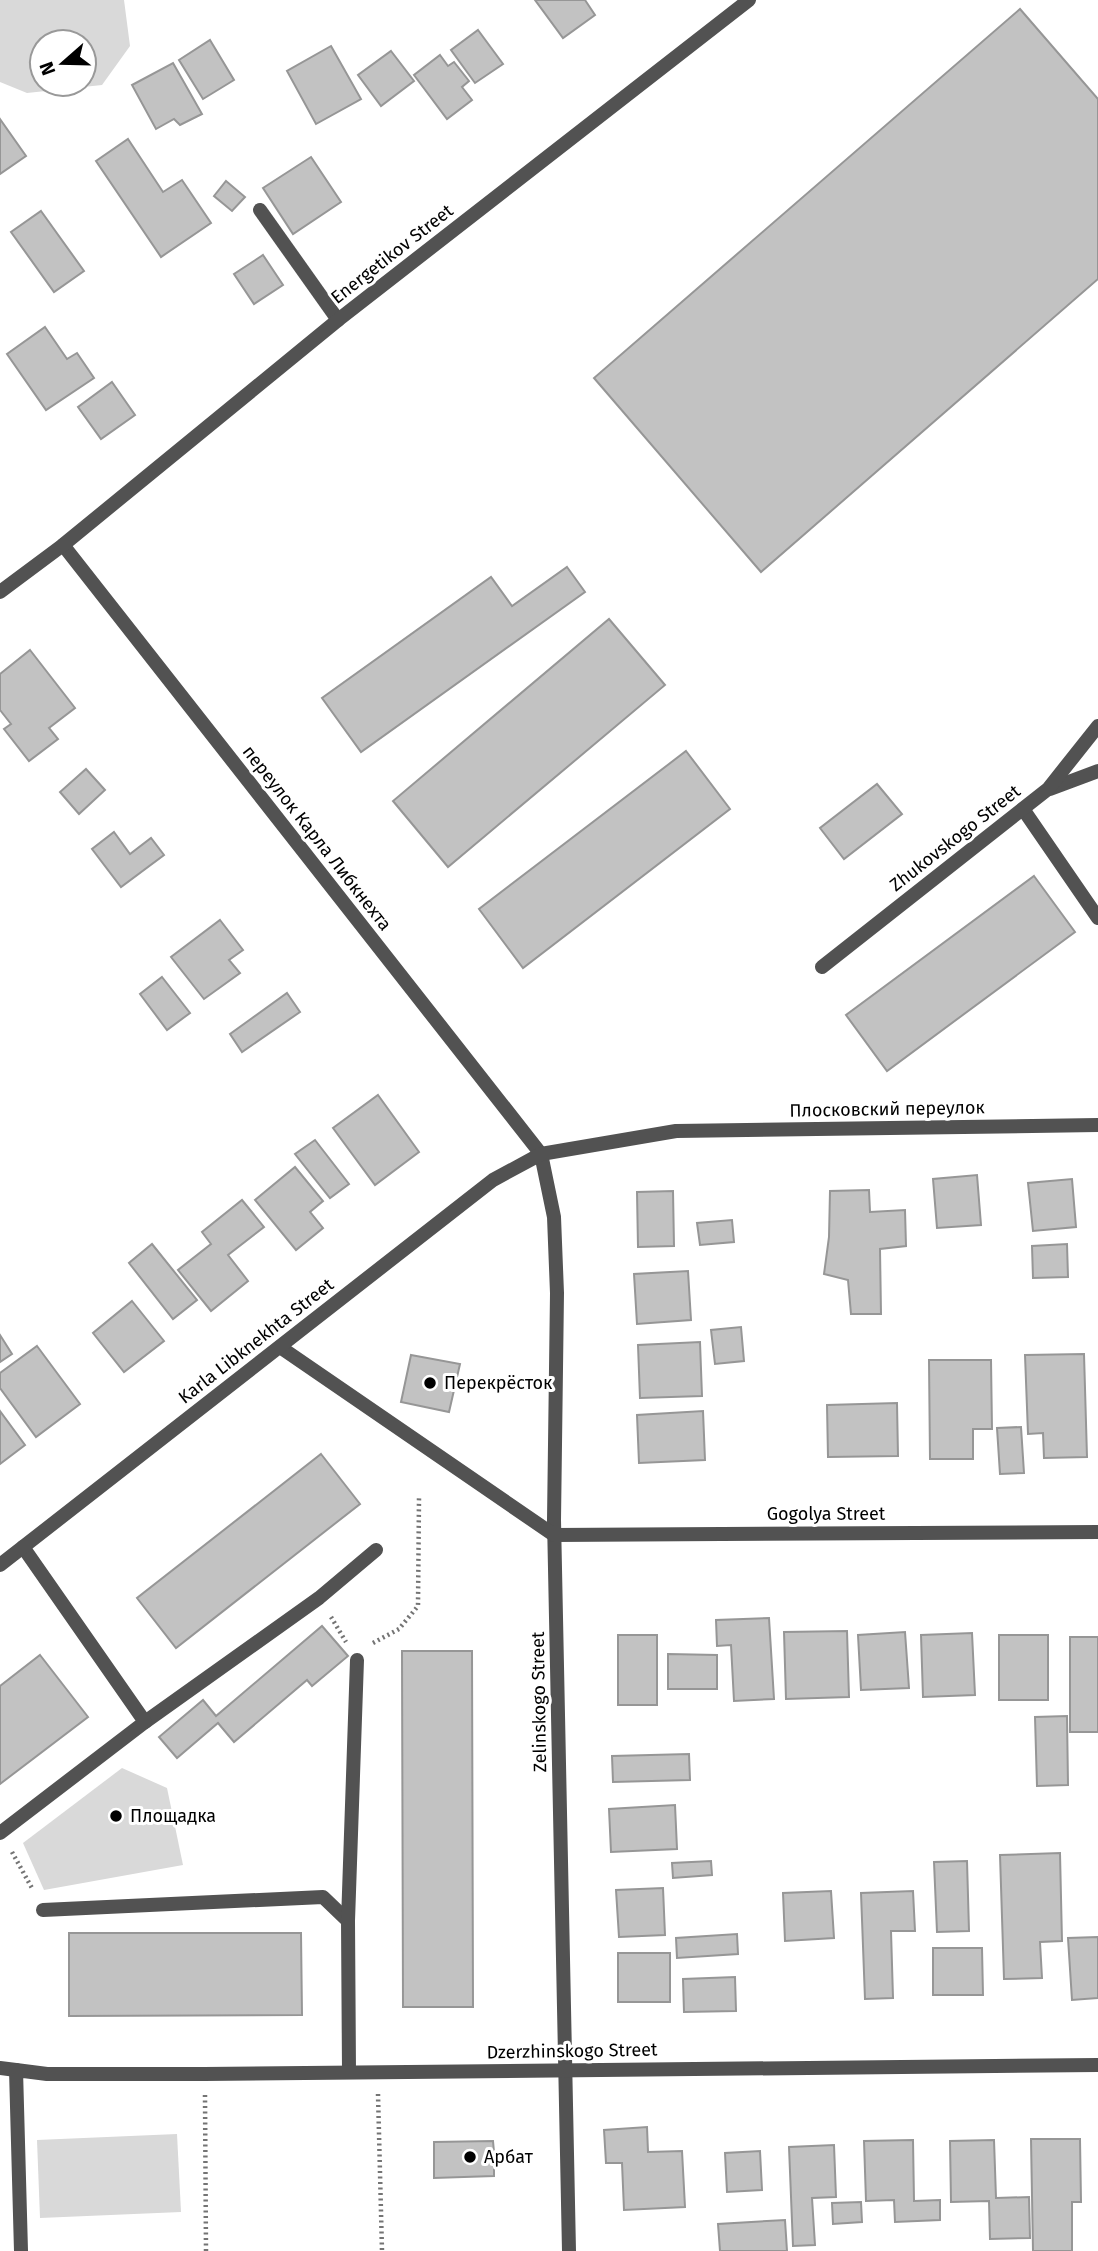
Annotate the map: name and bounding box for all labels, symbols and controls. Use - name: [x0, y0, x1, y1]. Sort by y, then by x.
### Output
- north arrow: [28, 28, 98, 98]
- text: N: [35, 59, 60, 79]
- street label: Energetikov Street: [327, 199, 458, 309]
- street label: переулок Карла Либкнехта: [238, 741, 396, 935]
- street label: Zhukovskogo Street: [885, 780, 1025, 896]
- street label: Плосковский переулок: [789, 1096, 986, 1122]
- street label: Karla Libknekhta Street: [174, 1273, 338, 1408]
- place label: Перекрёсток: [444, 1372, 553, 1394]
- marker: Перекрёсток: [422, 1375, 438, 1391]
- street label: Gogolya Street: [767, 1503, 886, 1525]
- street label: Zelinskogo Street: [527, 1631, 551, 1773]
- place label: Площадка: [130, 1805, 216, 1827]
- marker: Площадка: [108, 1808, 124, 1824]
- street label: Dzerzhinskogo Street: [486, 2039, 658, 2063]
- place label: Арбат: [484, 2146, 534, 2168]
- marker: Арбат: [462, 2149, 478, 2165]

